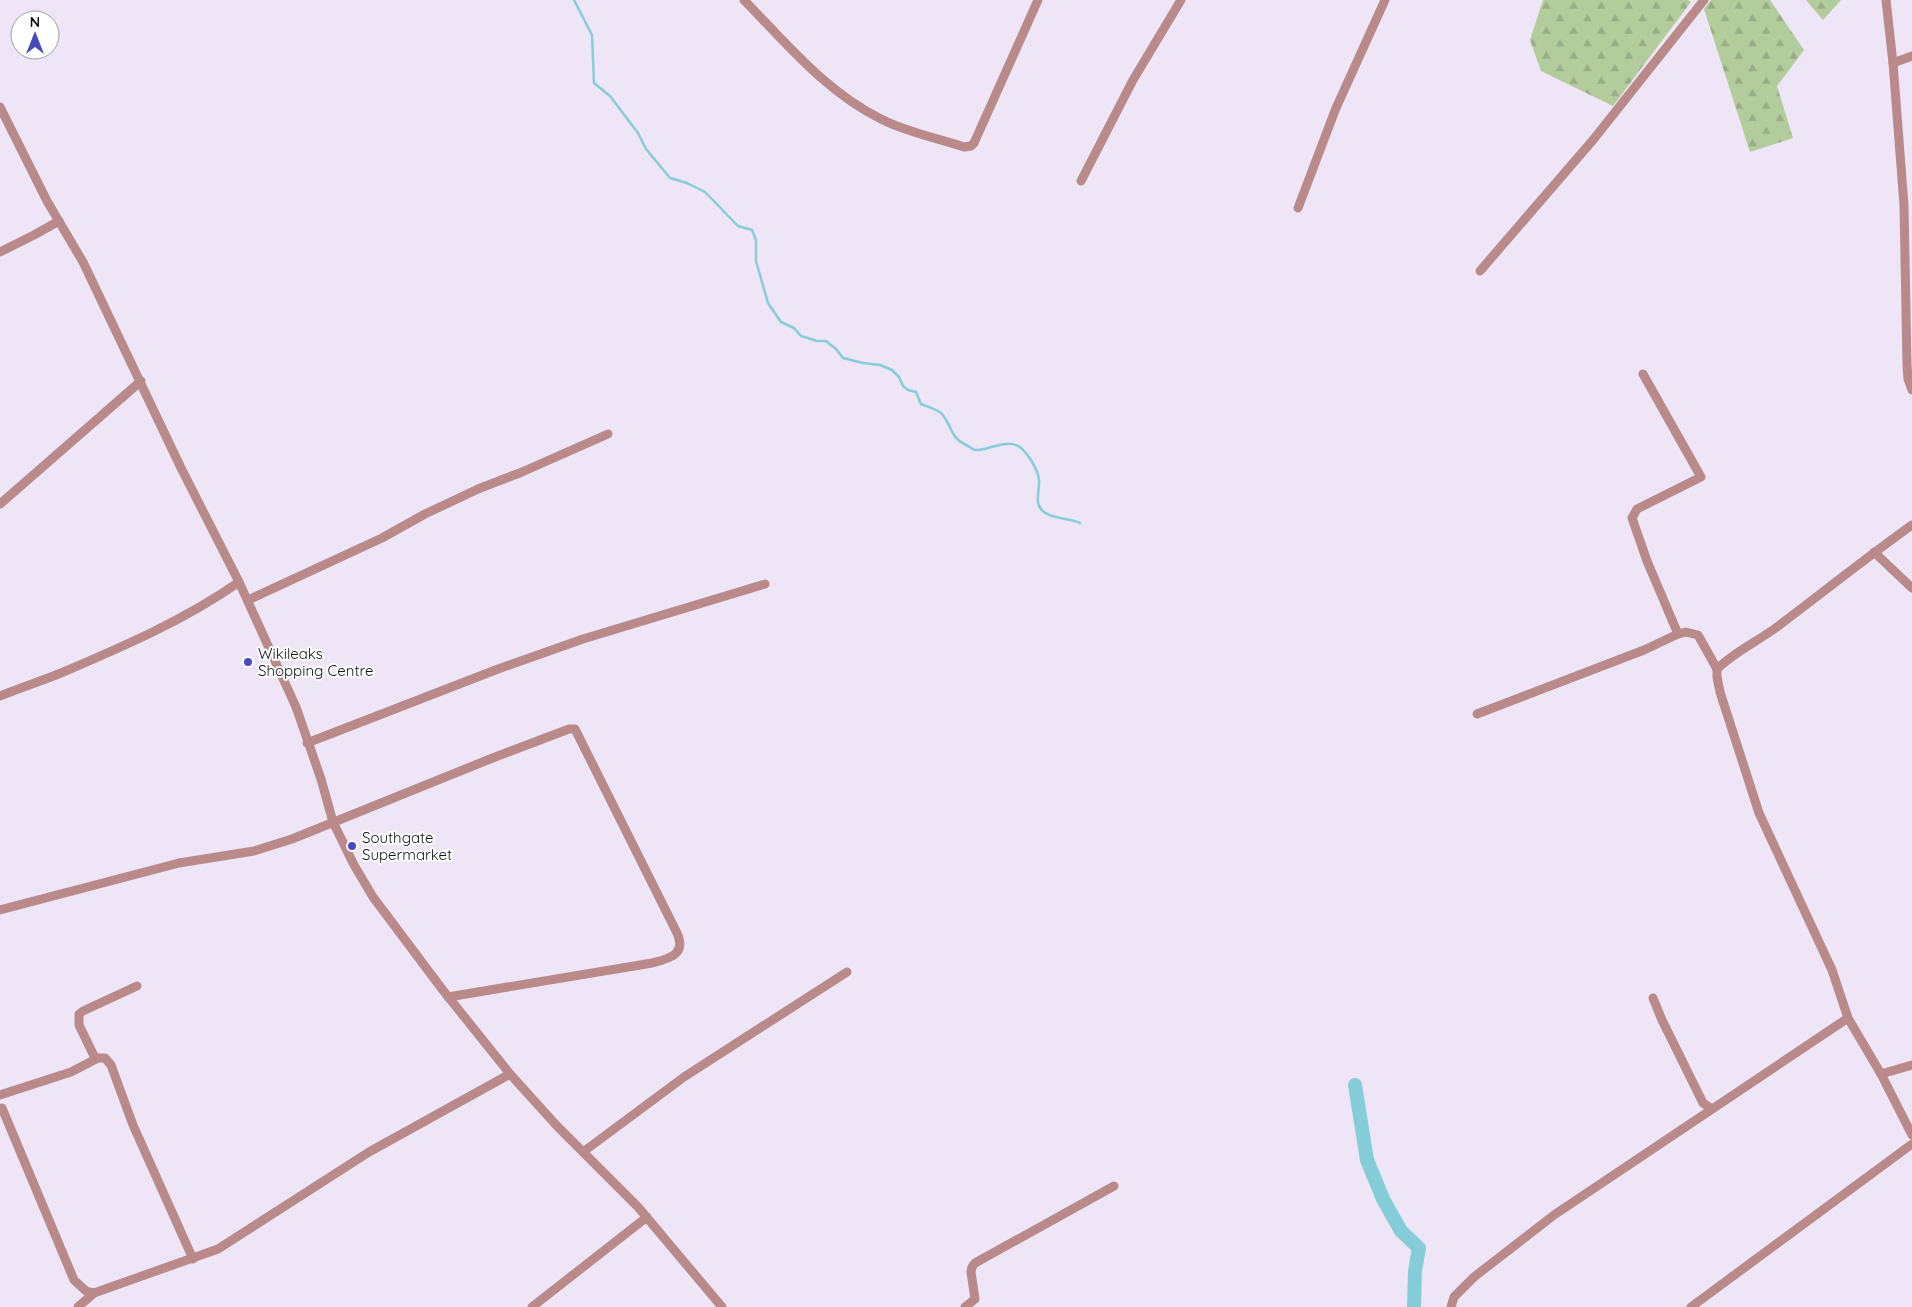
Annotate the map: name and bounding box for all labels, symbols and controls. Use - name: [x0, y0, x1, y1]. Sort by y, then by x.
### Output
- north arrow: [10, 10, 60, 60]
- text: N: [30, 13, 40, 31]
- place label: Wikileaks Shopping Centre: [258, 644, 373, 680]
- marker: Wikileaks Shopping Centre: [242, 656, 254, 668]
- place label: Southgate Supermarket: [362, 828, 452, 864]
- marker: Southgate Supermarket: [346, 840, 358, 852]

